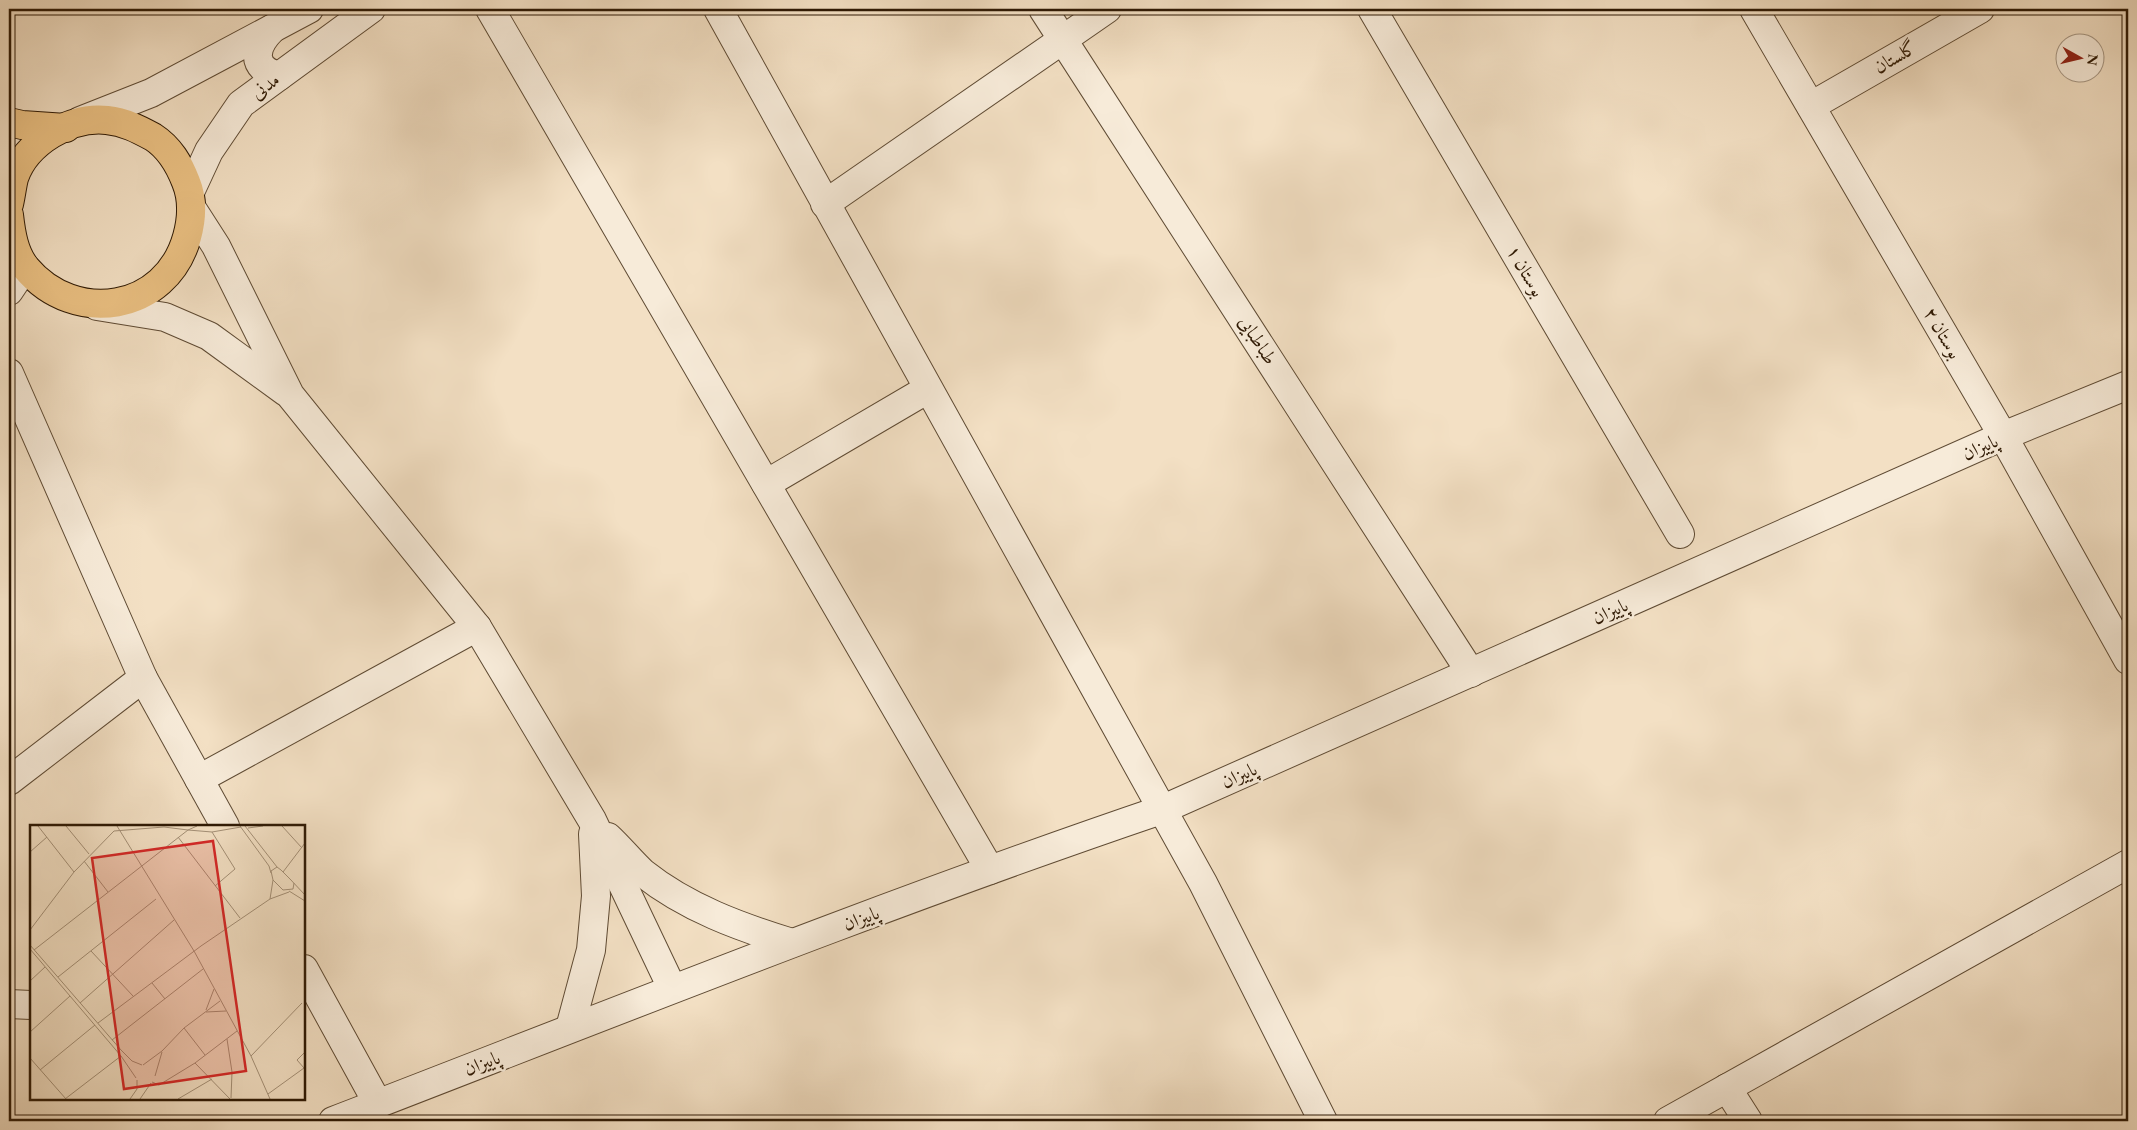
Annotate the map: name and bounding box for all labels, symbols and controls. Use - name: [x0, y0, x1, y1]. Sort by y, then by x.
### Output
- north arrow: [2054, 32, 2104, 82]
- street label: گلستان: [1869, 35, 1921, 79]
- text: N: [2083, 53, 2103, 67]
- street label: مدنی: [245, 67, 285, 105]
- street label: بوستان ۱: [1501, 241, 1551, 301]
- street label: بوستان ۲: [1918, 303, 1968, 363]
- street label: طباطبایی: [1232, 311, 1283, 370]
- street label: پاییزان: [1958, 427, 2004, 467]
- street label: پاییزان: [1588, 591, 1634, 631]
- street label: پاییزان: [1217, 755, 1263, 795]
- inset map: [30, 825, 305, 1100]
- street label: پاییزان: [839, 899, 884, 937]
- street label: پاییزان: [460, 1044, 505, 1082]

